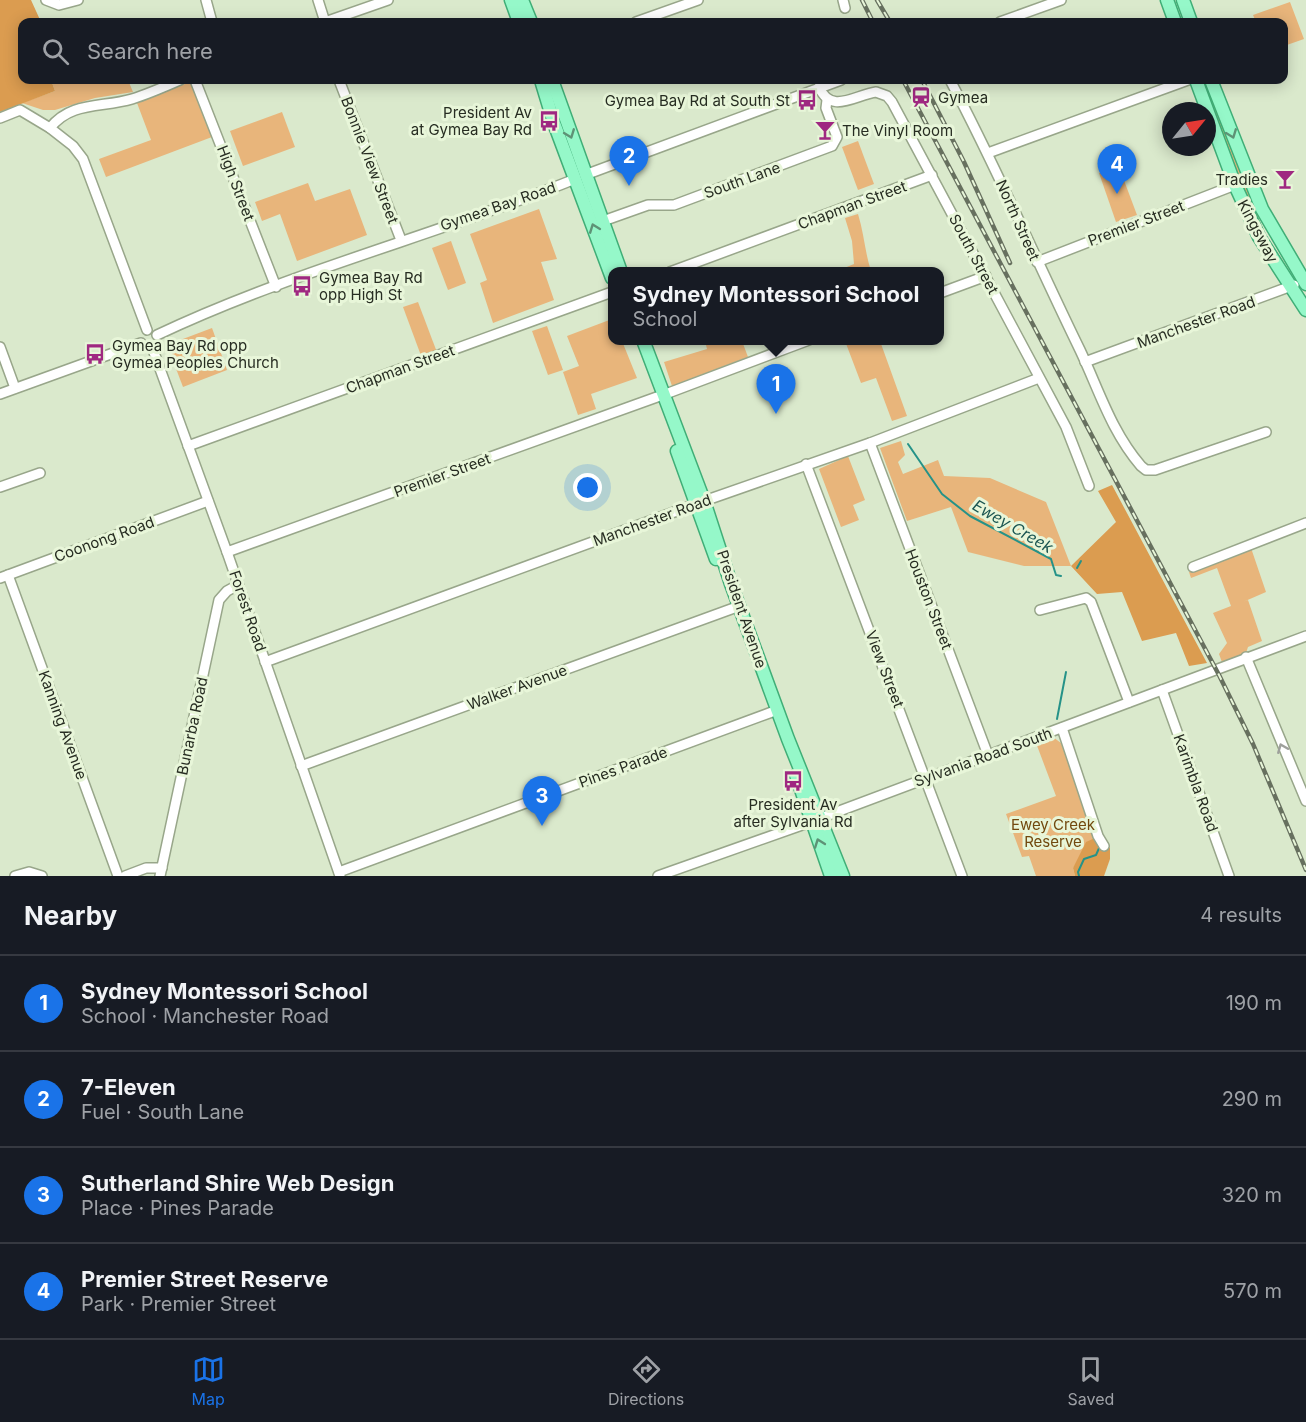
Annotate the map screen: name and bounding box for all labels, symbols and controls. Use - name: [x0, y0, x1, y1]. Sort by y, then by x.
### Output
- search box: [18, 18, 1288, 84]
- icon: search: [39, 35, 72, 68]
- text: Search here: [87, 38, 213, 64]
- station icon: Gymea: [909, 85, 933, 109]
- bus stop icon: Gymea Bay Rd at South St: [795, 88, 819, 112]
- place label: Gymea: [938, 88, 988, 107]
- place label: Gymea Bay Rd at South St: [605, 91, 790, 110]
- street label: Bonnie View Street: [337, 94, 403, 226]
- north arrow: [1162, 102, 1216, 156]
- place label: President Av at Gymea Bay Rd: [411, 103, 533, 139]
- bus stop icon: President Av at Gymea Bay Rd: [537, 109, 561, 133]
- bar icon: The Vinyl Room: [813, 118, 837, 142]
- place label: The Vinyl Room: [842, 121, 953, 140]
- one-way arrow: [562, 128, 575, 139]
- one-way arrow: [1225, 128, 1237, 139]
- pin: 2: [610, 136, 648, 186]
- street label: High Street: [213, 143, 259, 224]
- pin: 4: [1098, 144, 1136, 194]
- street label: South Lane: [701, 157, 783, 203]
- bar icon: Tradies: [1273, 167, 1297, 191]
- place label: Tradies: [1216, 170, 1268, 189]
- street label: Chapman Street: [795, 176, 909, 233]
- street label: Gymea Bay Road: [438, 177, 558, 235]
- street label: North Street: [992, 177, 1044, 263]
- street label: Premier Street: [1085, 196, 1187, 250]
- street label: Kingsway: [1233, 196, 1283, 266]
- street label: South Street: [945, 211, 1003, 297]
- one-way arrow: [589, 224, 601, 235]
- popup: [608, 267, 944, 345]
- place label: Gymea Bay Rd opp High St: [319, 268, 423, 304]
- bus stop icon: Gymea Bay Rd opp High St: [290, 274, 314, 298]
- text: Sydney Montessori School: [632, 281, 920, 307]
- street label: Manchester Road: [1134, 292, 1258, 352]
- text: School: [632, 307, 697, 331]
- place label: Gymea Bay Rd opp Gymea Peoples Church: [112, 336, 279, 372]
- street label: Chapman Street: [343, 340, 457, 397]
- bus stop icon: Gymea Bay Rd opp Gymea Peoples Church: [83, 342, 107, 366]
- pin: 1: [756, 364, 796, 414]
- street label: Premier Street: [391, 449, 493, 501]
- your location: [573, 473, 602, 502]
- street label: Manchester Road: [590, 490, 714, 550]
- water label: Ewey Creek: [969, 495, 1057, 557]
- street label: Coonong Road: [51, 512, 157, 566]
- street label: Houston Street: [901, 546, 957, 652]
- street label: President Avenue: [713, 547, 771, 671]
- street label: Forest Road: [225, 568, 271, 654]
- street label: View Street: [862, 628, 908, 710]
- street label: Walker Avenue: [464, 660, 570, 714]
- street label: Kanning Avenue: [34, 668, 92, 782]
- street label: Bunarba Road: [172, 675, 212, 777]
- street label: Sylvania Road South: [911, 723, 1055, 791]
- street label: Karimbla Road: [1169, 731, 1223, 835]
- street label: Pines Parade: [576, 742, 670, 792]
- one-way arrow: [1277, 743, 1290, 753]
- bus stop icon: President Av after Sylvania Rd: [781, 769, 805, 793]
- pin: 3: [522, 776, 562, 826]
- place label: President Av after Sylvania Rd: [733, 795, 853, 831]
- park label: Ewey Creek Reserve: [1011, 815, 1096, 851]
- one-way arrow: [814, 838, 826, 849]
- text: Nearby: [24, 900, 117, 931]
- text: 4 results: [1200, 903, 1282, 927]
- text: Sydney Montessori School: [81, 978, 368, 1004]
- text: 1: [39, 991, 48, 1015]
- text: 190 m: [1226, 991, 1282, 1015]
- text: School · Manchester Road: [81, 1004, 329, 1028]
- text: 7-Eleven: [81, 1074, 176, 1100]
- text: 2: [37, 1087, 50, 1111]
- text: 290 m: [1222, 1087, 1282, 1111]
- text: Fuel · South Lane: [81, 1100, 244, 1124]
- text: Sutherland Shire Web Design: [81, 1170, 394, 1196]
- text: 3: [37, 1183, 50, 1207]
- text: 320 m: [1222, 1183, 1282, 1207]
- text: Place · Pines Parade: [81, 1196, 274, 1220]
- text: Premier Street Reserve: [81, 1266, 328, 1292]
- text: 4: [37, 1279, 50, 1303]
- text: 570 m: [1223, 1279, 1282, 1303]
- text: Park · Premier Street: [81, 1292, 276, 1316]
- tab: Map: [192, 1353, 225, 1409]
- tab: Directions: [608, 1353, 684, 1409]
- tab: Saved: [1068, 1353, 1114, 1409]

